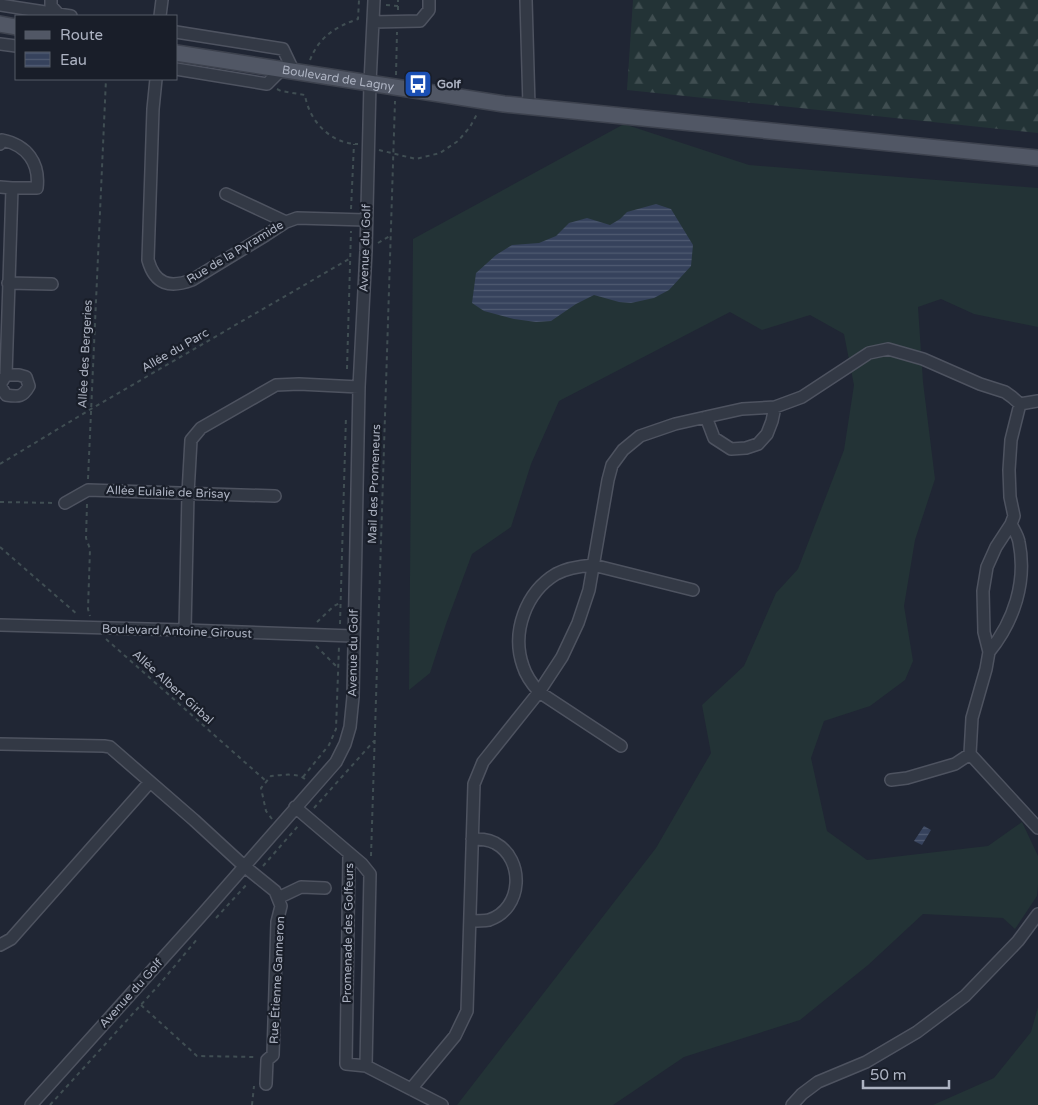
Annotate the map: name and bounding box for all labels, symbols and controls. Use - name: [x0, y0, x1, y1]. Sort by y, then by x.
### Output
- legend: [15, 15, 178, 80]
- text: Route: [60, 26, 103, 44]
- text: Eau: [60, 51, 87, 69]
- street label: Boulevard de Lagny: [281, 63, 396, 94]
- bus stop icon: Golf: [403, 69, 433, 99]
- place label: Golf: [437, 77, 461, 91]
- street label: Avenue du Golf: [356, 203, 374, 292]
- street label: Rue de la Pyramide: [184, 217, 286, 286]
- street label: Allée des Bergeries: [75, 299, 95, 409]
- street label: Allée du Parc: [139, 325, 211, 375]
- street label: Mail des Promeneurs: [365, 424, 383, 544]
- street label: Allée Eulalie de Brisay: [106, 483, 231, 501]
- street label: Avenue du Golf: [345, 608, 361, 697]
- street label: Boulevard Antoine Giroust: [102, 621, 253, 641]
- street label: Allée Albert Girbal: [130, 647, 216, 727]
- street label: Promenade des Golfeurs: [340, 862, 356, 1003]
- street label: Rue Étienne Ganneron: [267, 916, 287, 1044]
- street label: Avenue du Golf: [96, 955, 166, 1030]
- scale bar: [863, 1058, 949, 1090]
- text: 50 m: [870, 1066, 907, 1084]

